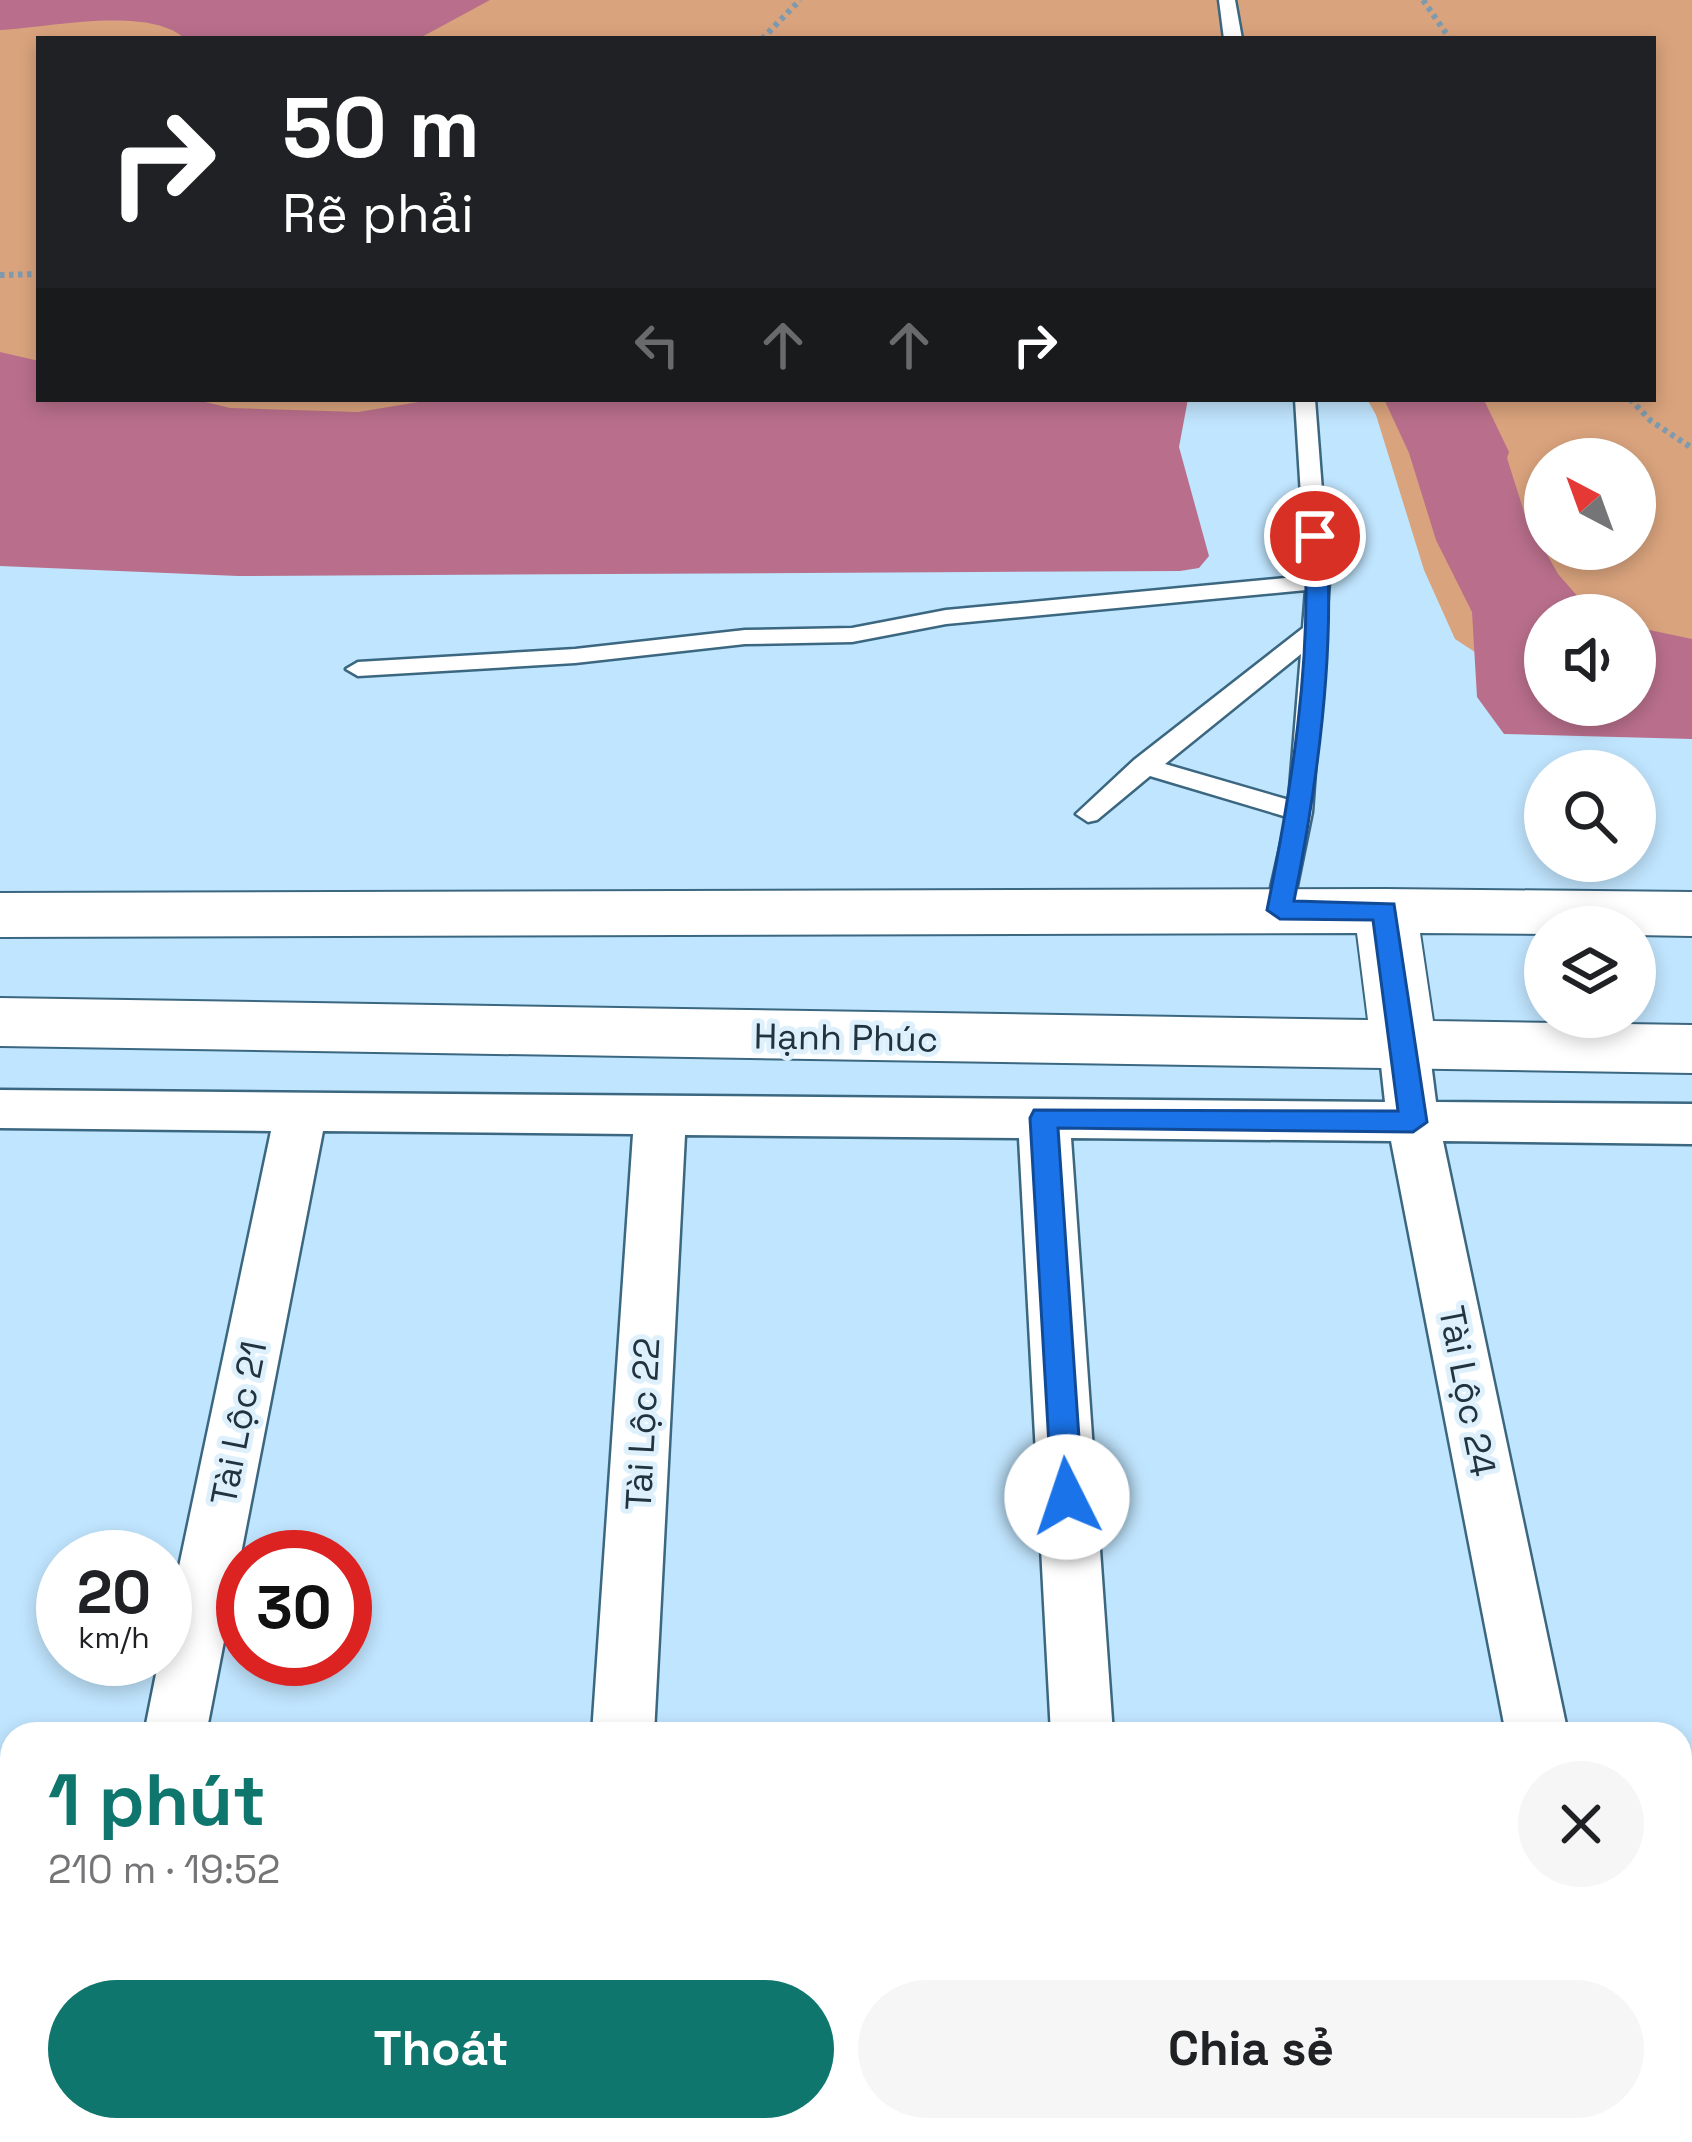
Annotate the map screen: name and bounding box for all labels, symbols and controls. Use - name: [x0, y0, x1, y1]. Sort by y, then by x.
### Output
- text: 50 m: [282, 74, 480, 182]
- icon: right: [84, 84, 240, 240]
- text: Rẽ phải: [282, 179, 474, 248]
- icon: left: [624, 312, 690, 378]
- icon: ahead: [750, 312, 816, 378]
- icon: ahead: [876, 312, 942, 378]
- icon: right: [1002, 312, 1068, 378]
- north arrow: [1524, 438, 1656, 570]
- map controls: [1524, 438, 1656, 1038]
- pin: [1264, 485, 1366, 587]
- icon: arrive: [1282, 503, 1348, 569]
- button: sound: [1524, 594, 1656, 726]
- button: search: [1524, 750, 1656, 882]
- button: layers: [1524, 906, 1656, 1038]
- street label: Hạnh Phúc: [753, 1013, 939, 1063]
- street label: Tài Lộc 24: [1428, 1302, 1506, 1480]
- street label: Tài Lộc 21: [201, 1337, 277, 1509]
- street label: Tài Lộc 22: [616, 1337, 670, 1512]
- position arrow: [1004, 1434, 1130, 1560]
- speed limit sign: 30: [216, 1530, 372, 1686]
- text: 20: [77, 1554, 151, 1631]
- text: km/h: [78, 1618, 150, 1657]
- text: 1 phút: [48, 1754, 266, 1846]
- button: close: [1518, 1761, 1644, 1887]
- text: 210 m · 19:52: [48, 1845, 280, 1894]
- button: Thoát: [48, 1980, 834, 2118]
- button: Chia sẻ: [858, 1980, 1644, 2118]

